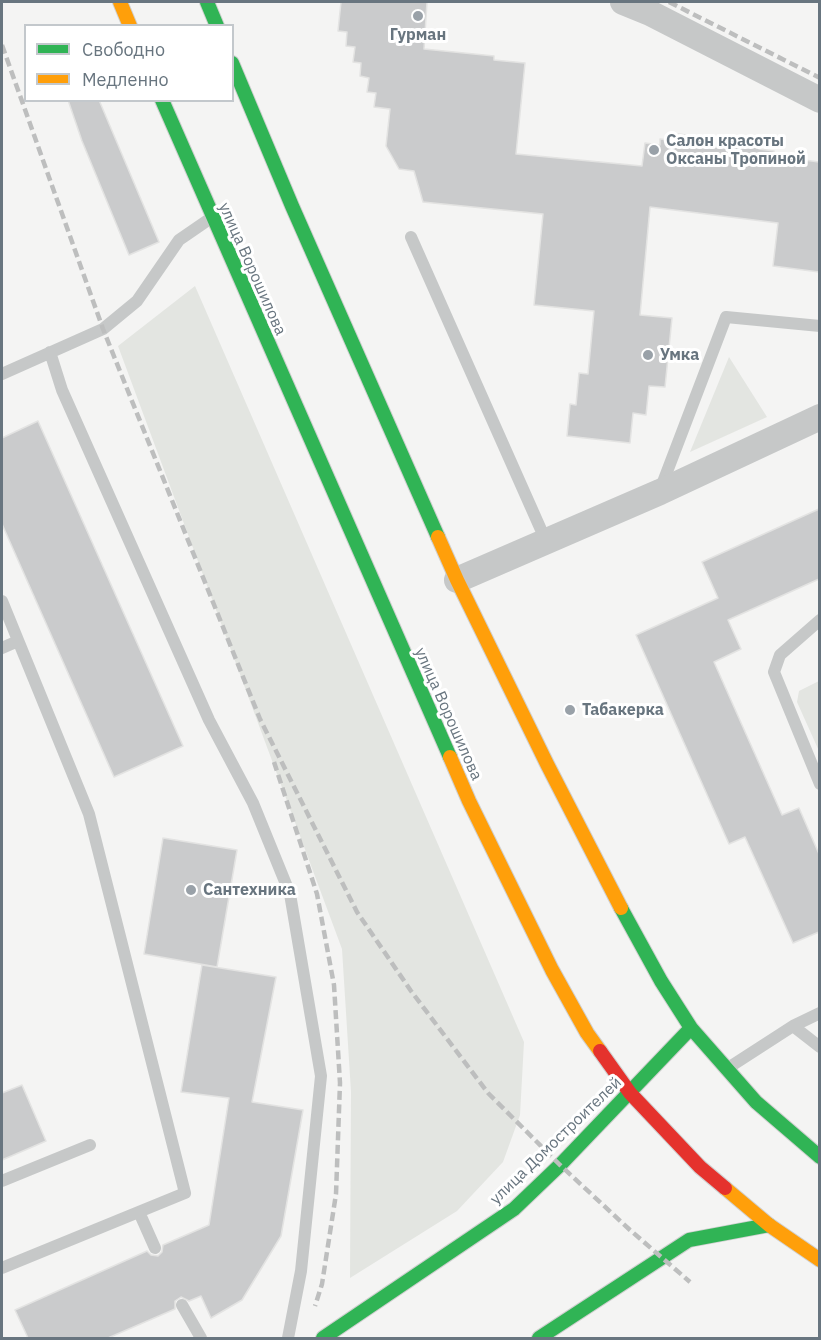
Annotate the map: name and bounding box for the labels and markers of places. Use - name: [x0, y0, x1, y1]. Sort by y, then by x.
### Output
- marker: Гурман: [411, 9, 425, 23]
- place label: Гурман: [390, 25, 446, 45]
- place label: Салон красоты Оксаны Тропиной: [666, 131, 806, 169]
- marker: Салон красоты Оксаны Тропиной: [647, 143, 661, 157]
- place label: Умка: [660, 345, 699, 365]
- marker: Умка: [641, 348, 655, 362]
- place label: Табакерка: [582, 700, 664, 720]
- marker: Табакерка: [563, 703, 577, 717]
- place label: Сантехника: [203, 880, 296, 900]
- marker: Сантехника: [184, 883, 198, 897]

